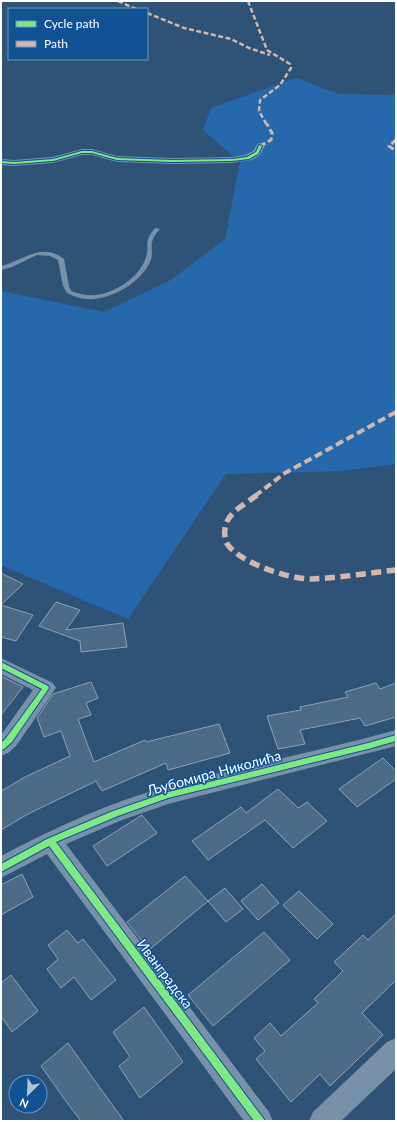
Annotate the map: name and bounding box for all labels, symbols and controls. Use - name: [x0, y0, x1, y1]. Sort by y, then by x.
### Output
- legend: [8, 8, 148, 60]
- text: Cycle path: [44, 16, 99, 31]
- text: Path: [44, 36, 68, 51]
- street label: Љубомира Николића: [144, 746, 283, 799]
- street label: Иванградска: [134, 936, 197, 1012]
- north arrow: [8, 1074, 48, 1114]
- text: N: [17, 1096, 30, 1111]

